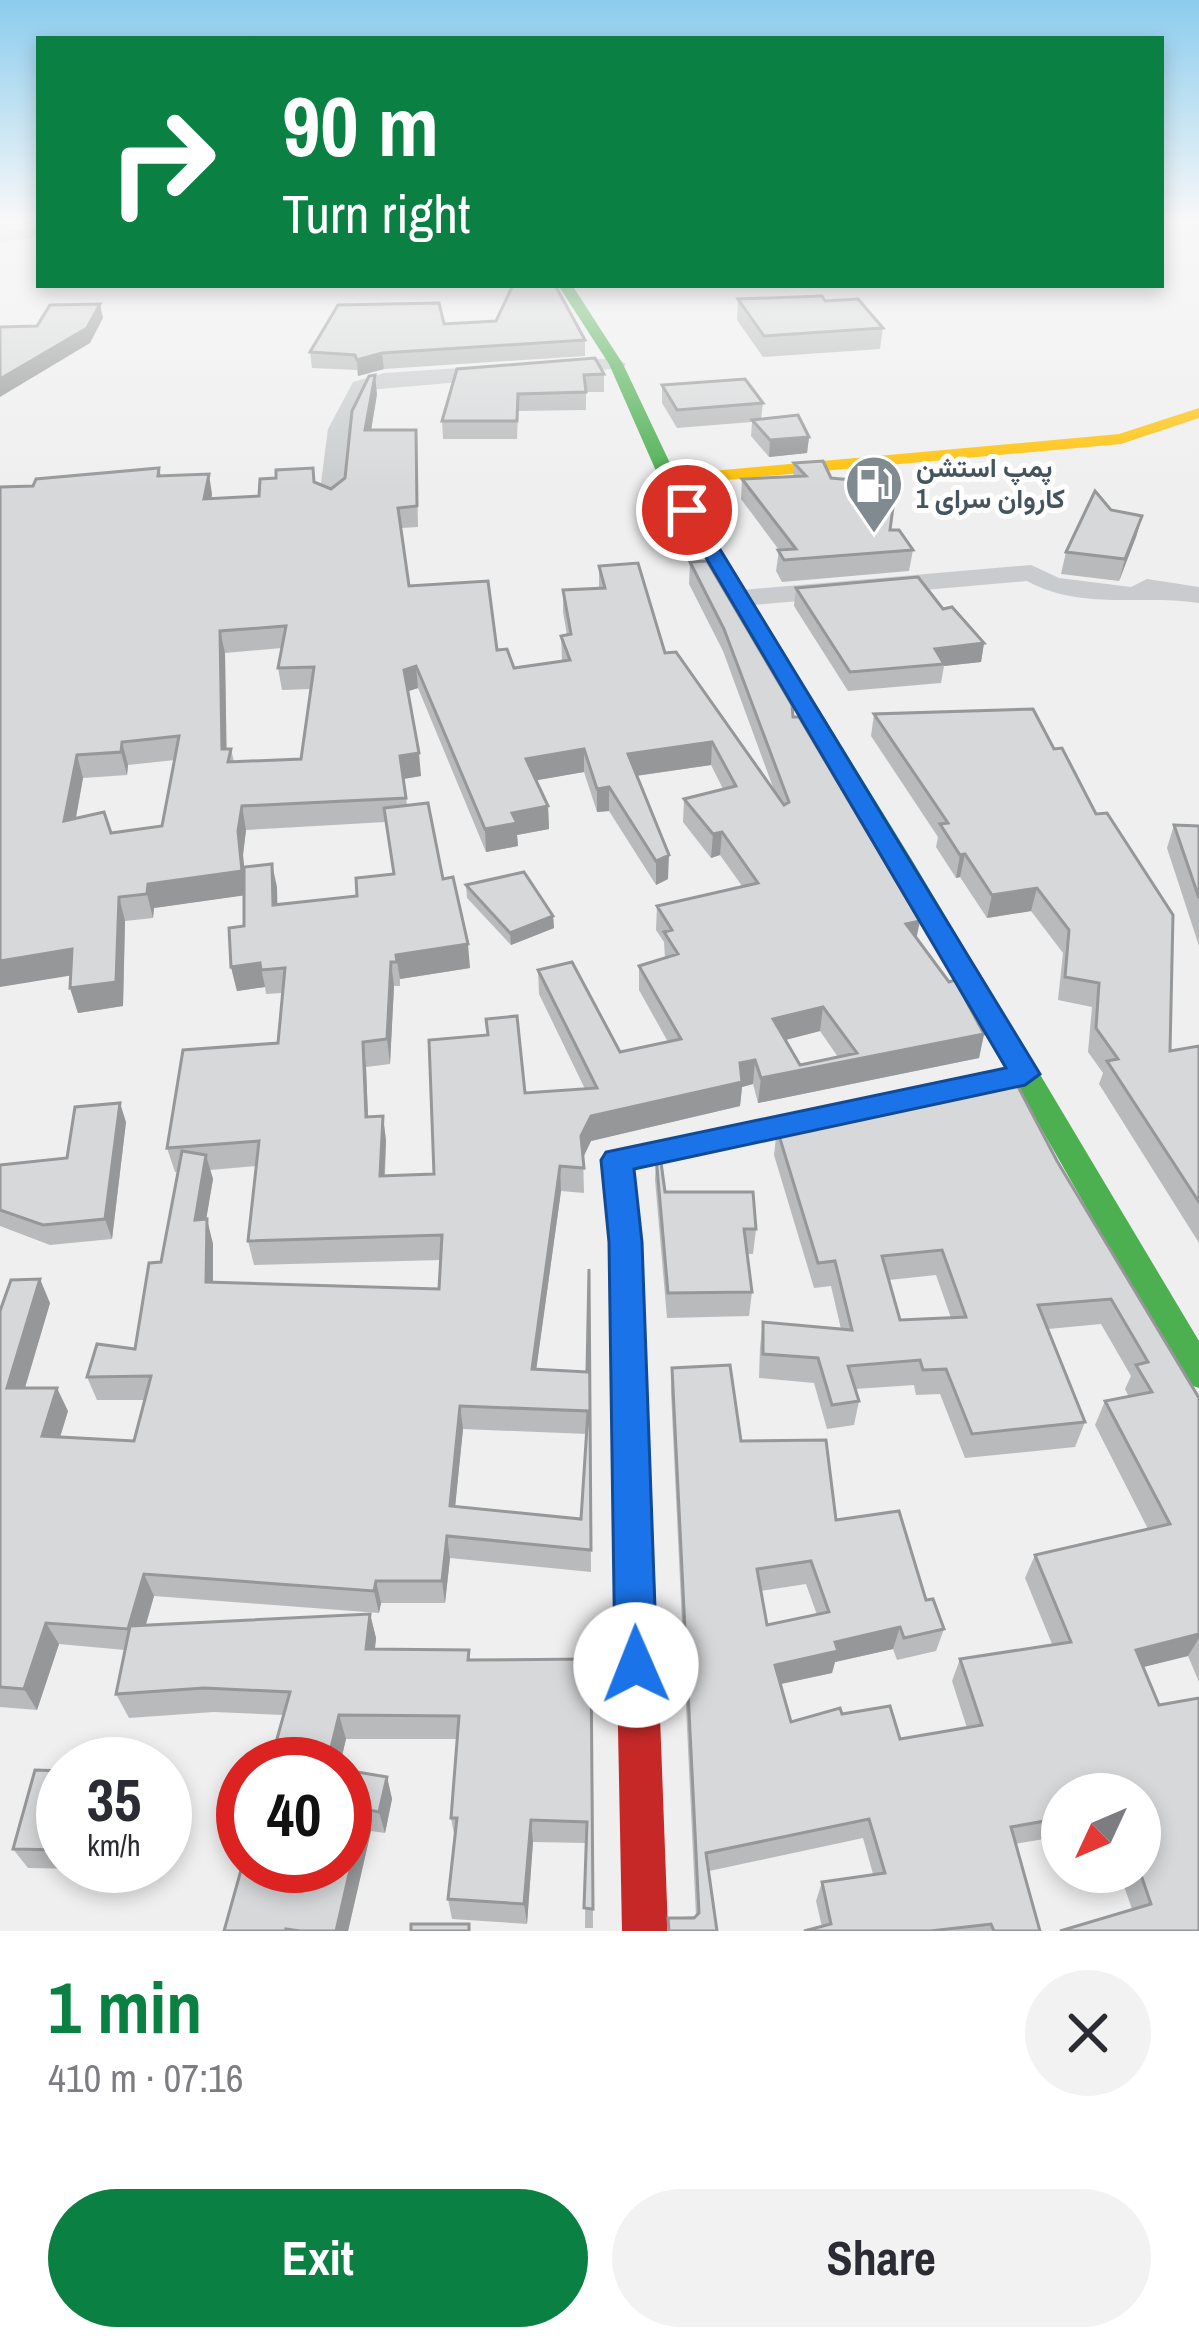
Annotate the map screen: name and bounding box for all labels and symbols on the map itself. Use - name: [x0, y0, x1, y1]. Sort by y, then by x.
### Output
- place label: پمپ استشن کاروان سرای 1: [916, 449, 1065, 516]
- fuel station icon: پمپ استشن کاروان سرای 1: [843, 453, 905, 535]
- pin: [636, 459, 738, 561]
- position arrow: [573, 1602, 699, 1728]
- speed limit sign: 40: [216, 1737, 372, 1893]
- north arrow: [1041, 1773, 1161, 1893]

